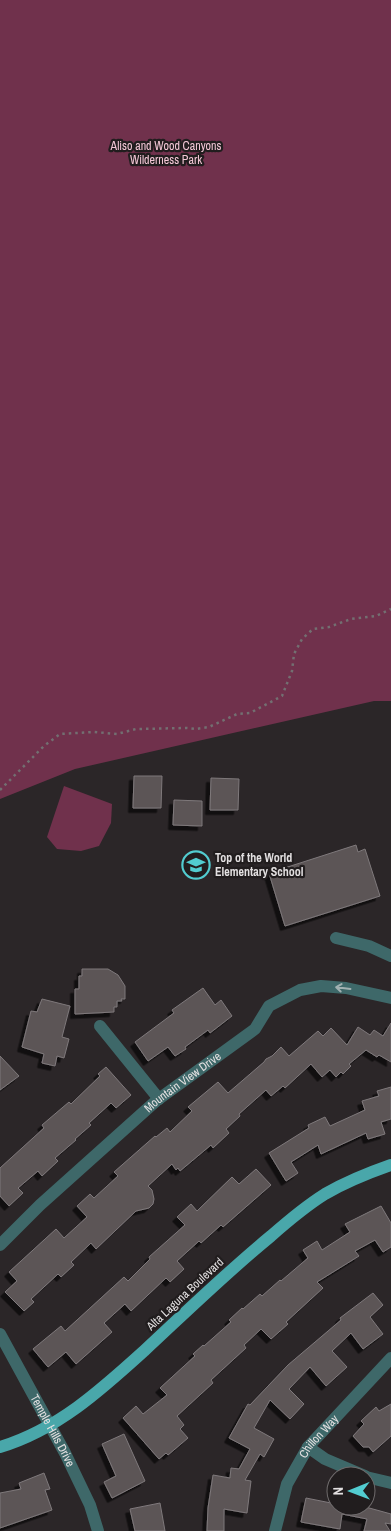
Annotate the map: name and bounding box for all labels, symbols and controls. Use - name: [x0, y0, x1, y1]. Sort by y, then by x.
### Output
- park label: Aliso and Wood Canyons Wilderness Park: [110, 138, 222, 168]
- school or university icon: Top of the World Elementary School: [181, 850, 211, 880]
- place label: Top of the World Elementary School: [215, 850, 304, 880]
- one-way arrow: [335, 983, 351, 993]
- street label: Mountain View Drive: [141, 1048, 224, 1116]
- street label: Alta Laguna Boulevard: [142, 1254, 227, 1334]
- street label: Temple Hills Drive: [27, 1392, 78, 1469]
- street label: Chillon Way: [295, 1411, 342, 1461]
- north arrow: [326, 1466, 376, 1516]
- text: N: [329, 1487, 347, 1496]

